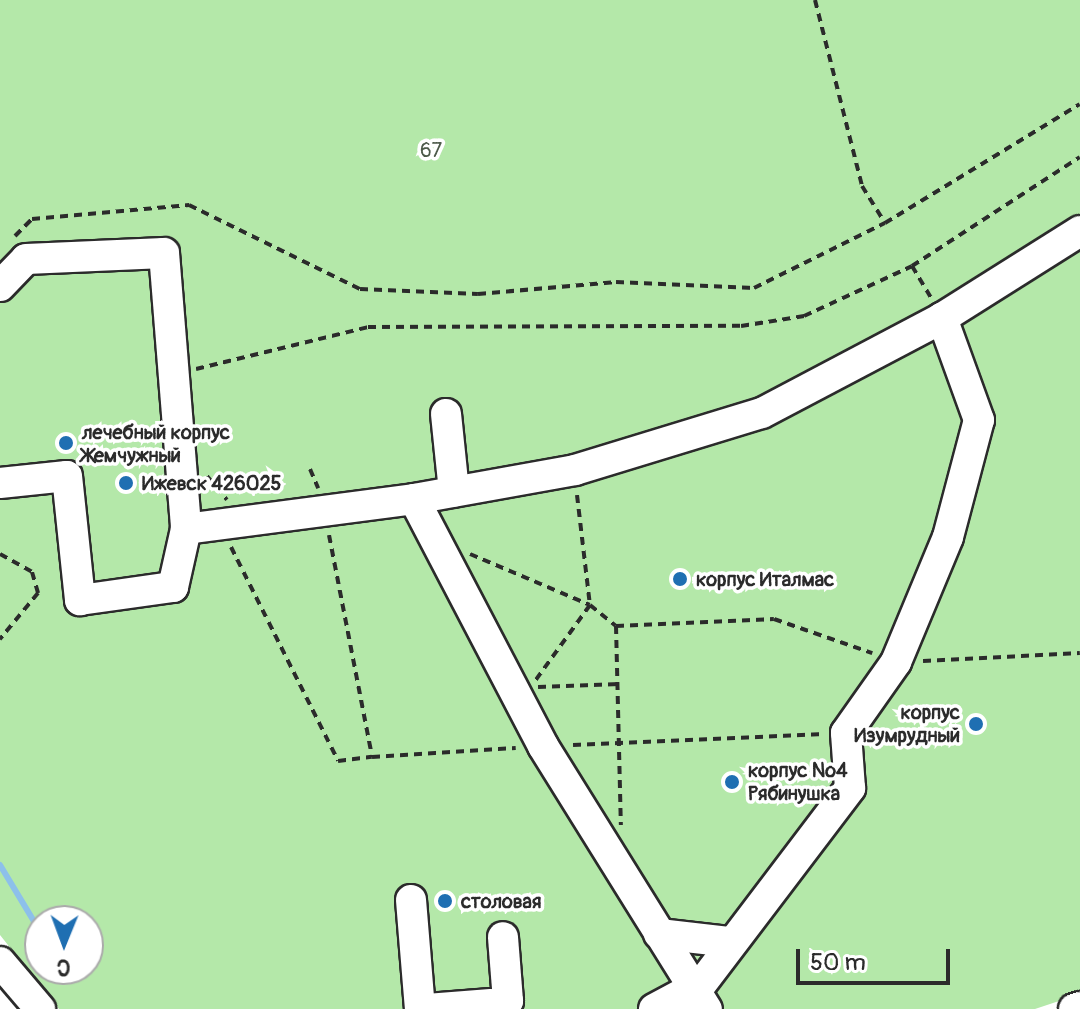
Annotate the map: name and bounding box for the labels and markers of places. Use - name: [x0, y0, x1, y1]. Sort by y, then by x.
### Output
- place label: лечебный корпус Жемчужный: [82, 420, 230, 467]
- marker: лечебный корпус Жемчужный: [57, 434, 75, 452]
- place label: Ижевск 426025: [142, 471, 281, 495]
- marker: Ижевск 426025: [117, 474, 135, 492]
- place label: корпус Италмас: [696, 567, 834, 591]
- marker: корпус Италмас: [671, 570, 689, 588]
- place label: корпус Изумрудный: [854, 700, 960, 747]
- marker: корпус Изумрудный: [967, 715, 985, 733]
- place label: корпус №4 Рябинушка: [748, 758, 848, 805]
- marker: корпус №4 Рябинушка: [723, 773, 741, 791]
- place label: столовая: [461, 889, 541, 913]
- marker: столовая: [436, 892, 454, 910]

